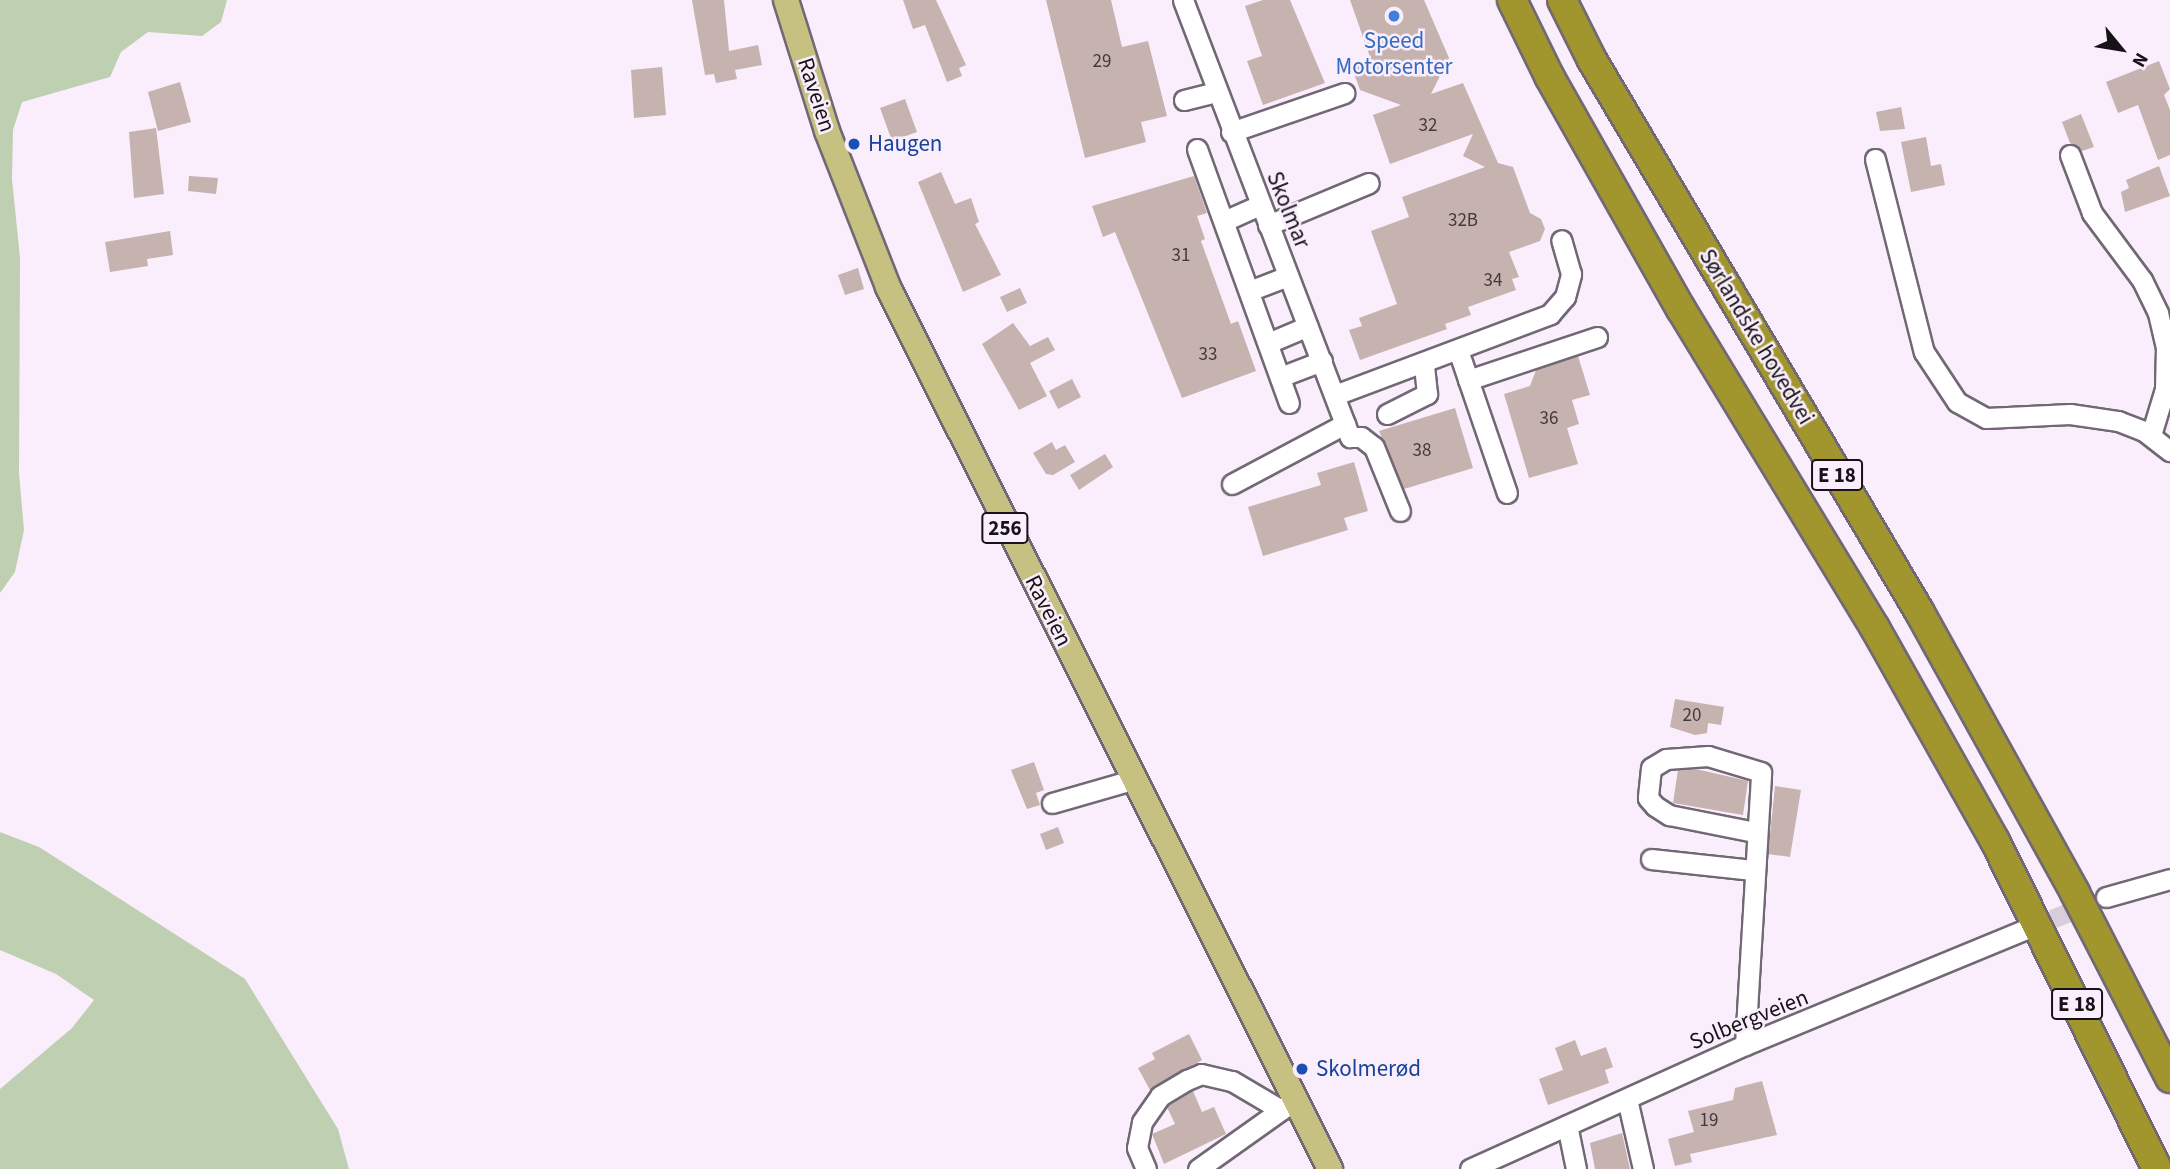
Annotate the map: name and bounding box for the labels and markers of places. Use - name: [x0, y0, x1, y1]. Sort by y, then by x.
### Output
- marker: Speed Motorsenter: [1386, 8, 1402, 24]
- place label: Speed Motorsenter: [1335, 27, 1453, 81]
- place label: Haugen: [868, 130, 942, 158]
- marker: Haugen: [846, 136, 862, 152]
- place label: Skolmerød: [1316, 1055, 1421, 1083]
- marker: Skolmerød: [1294, 1061, 1310, 1077]

